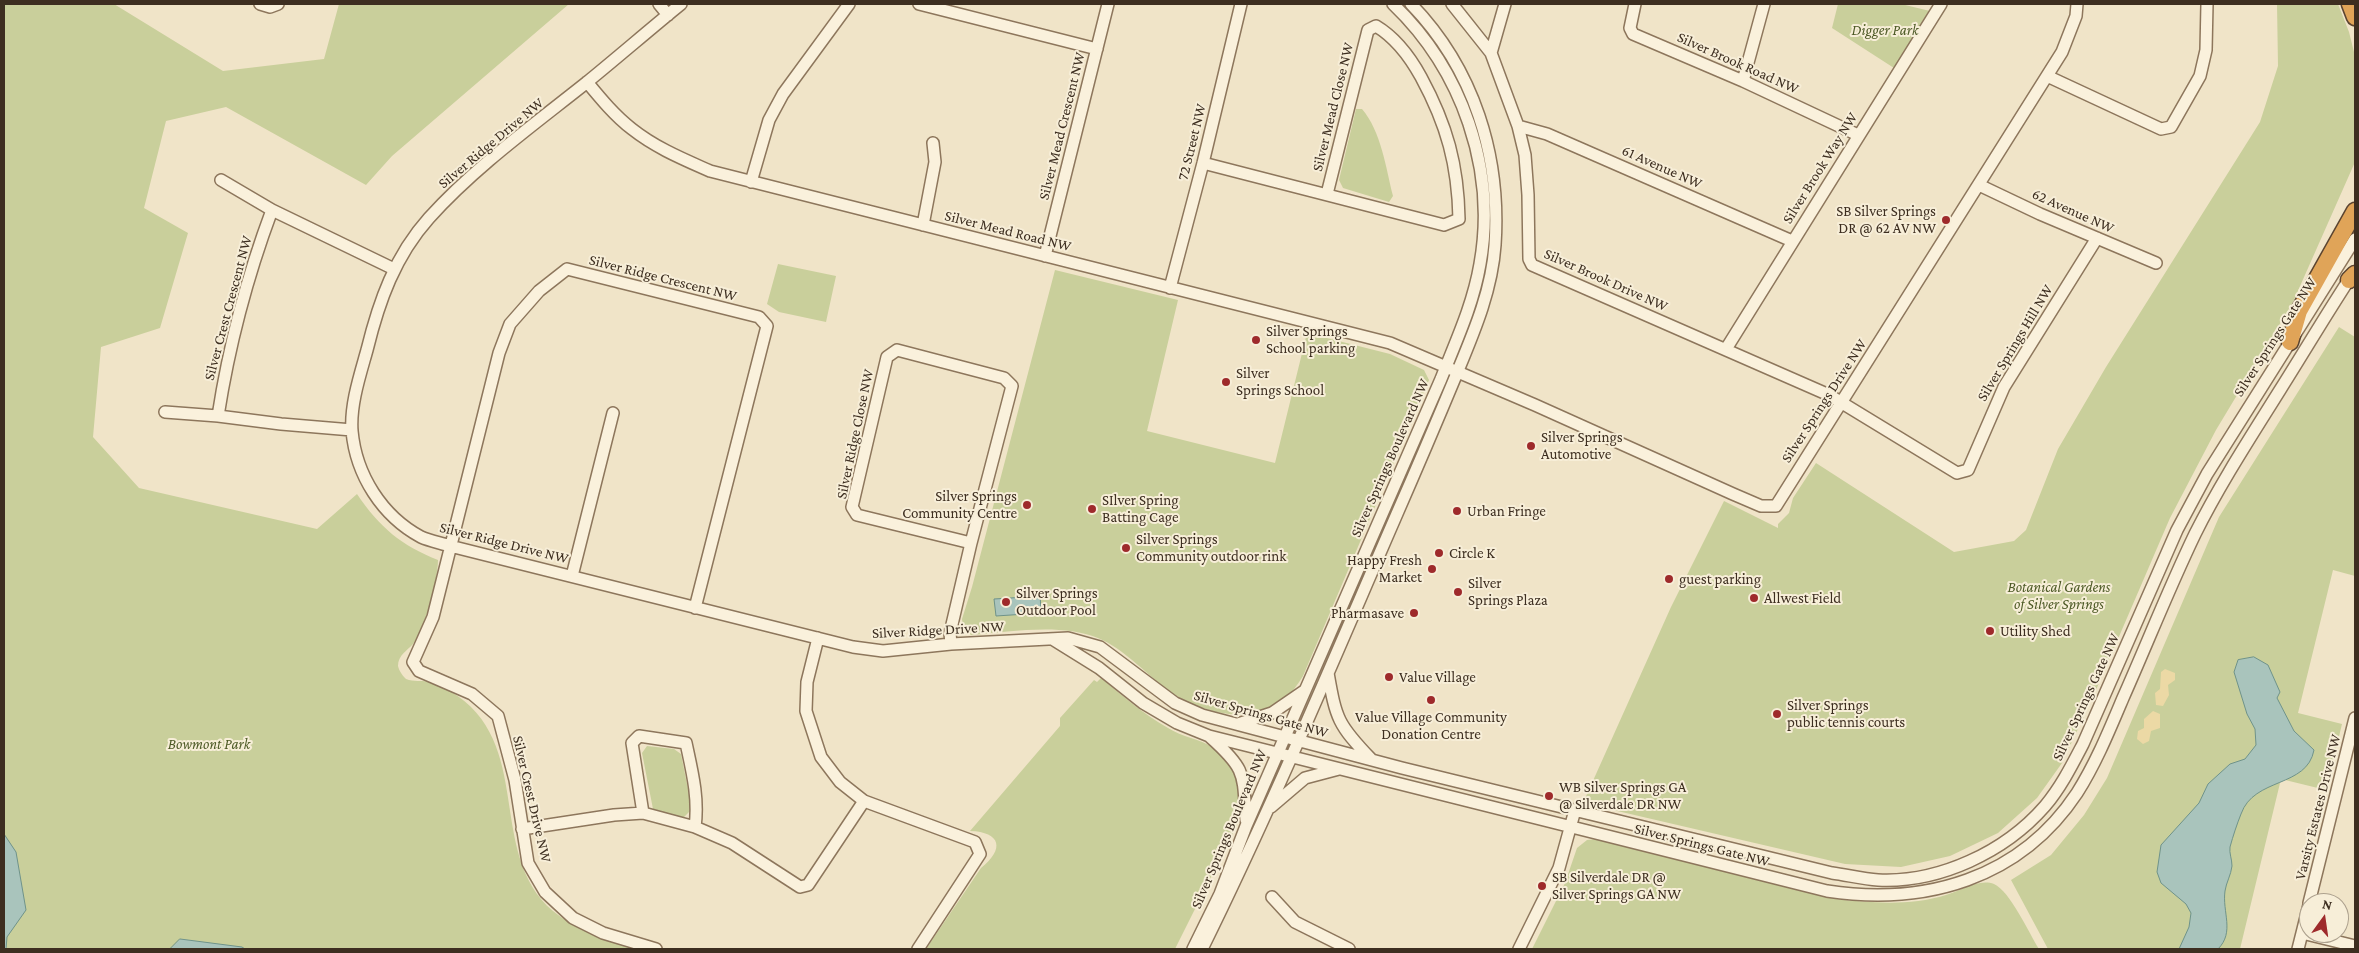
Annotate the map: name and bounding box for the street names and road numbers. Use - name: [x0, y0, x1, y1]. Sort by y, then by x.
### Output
- street label: Silver Brook Road NW: [1674, 28, 1802, 98]
- street label: Silver Mead Close NW: [1308, 41, 1358, 173]
- street label: Silver Mead Crescent NW: [1035, 50, 1089, 202]
- street label: Silver Ridge Drive NW: [435, 94, 547, 192]
- street label: 72 Street NW: [1174, 102, 1210, 182]
- street label: Silver Brook Way NW: [1778, 109, 1862, 227]
- street label: 61 Avenue NW: [1619, 141, 1705, 193]
- street label: 62 Avenue NW: [2029, 185, 2117, 237]
- street label: Silver Mead Road NW: [943, 207, 1073, 255]
- street label: Silver Crest Crescent NW: [200, 234, 256, 382]
- street label: Silver Brook Drive NW: [1541, 245, 1671, 315]
- street label: Silver Ridge Crescent NW: [587, 251, 739, 305]
- street label: Silver Springs Gate NW: [2230, 274, 2320, 400]
- street label: Silver Springs Hill NW: [1973, 282, 2057, 404]
- street label: Silver Springs Drive NW: [1777, 336, 1871, 466]
- street label: Silver Ridge Close NW: [832, 367, 878, 501]
- street label: Silver Springs Boulevard NW: [1347, 376, 1433, 540]
- street label: Silver Ridge Drive NW: [438, 518, 570, 568]
- street label: Silver Ridge Drive NW: [872, 618, 1004, 642]
- street label: Silver Springs Gate NW: [2049, 630, 2123, 764]
- street label: Silver Springs Gate NW: [1192, 686, 1330, 742]
- street label: Varsity Estates Drive NW: [2291, 732, 2345, 882]
- street label: Silver Crest Drive NW: [509, 734, 555, 864]
- street label: Silver Springs Boulevard NW: [1187, 746, 1271, 912]
- street label: Silver Springs Gate NW: [1632, 819, 1772, 871]

